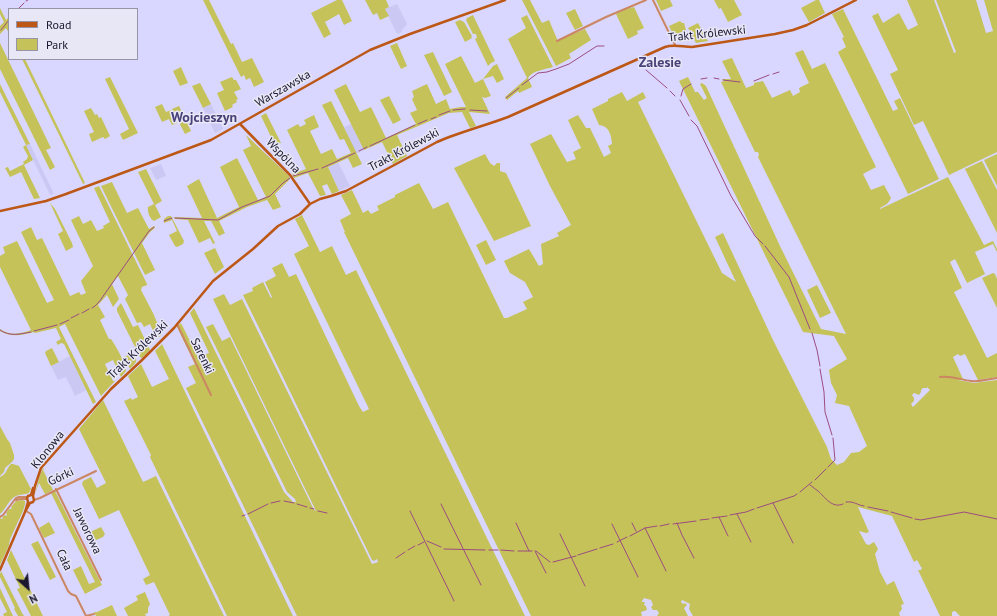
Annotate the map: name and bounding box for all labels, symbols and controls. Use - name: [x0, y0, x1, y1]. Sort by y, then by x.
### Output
- legend: [8, 8, 138, 60]
- text: Road: [46, 17, 71, 32]
- street label: Trakt Królewski: [667, 23, 747, 45]
- text: Park: [46, 37, 68, 52]
- district label: Zalesie: [639, 55, 681, 71]
- street label: Warszawska: [253, 67, 313, 111]
- district label: Wojcieszyn: [171, 110, 237, 126]
- street label: Trakt Królewski: [366, 125, 442, 175]
- street label: Wspólna: [263, 135, 303, 177]
- street label: Trakt Królewski: [105, 318, 171, 382]
- street label: Sarenki: [187, 336, 217, 376]
- street label: Klonowa: [28, 428, 68, 472]
- street label: Górki: [46, 465, 76, 489]
- street label: Jaworowa: [70, 506, 104, 556]
- street label: Cała: [53, 547, 75, 573]
- north arrow: [8, 568, 48, 608]
- text: N: [27, 591, 40, 607]

